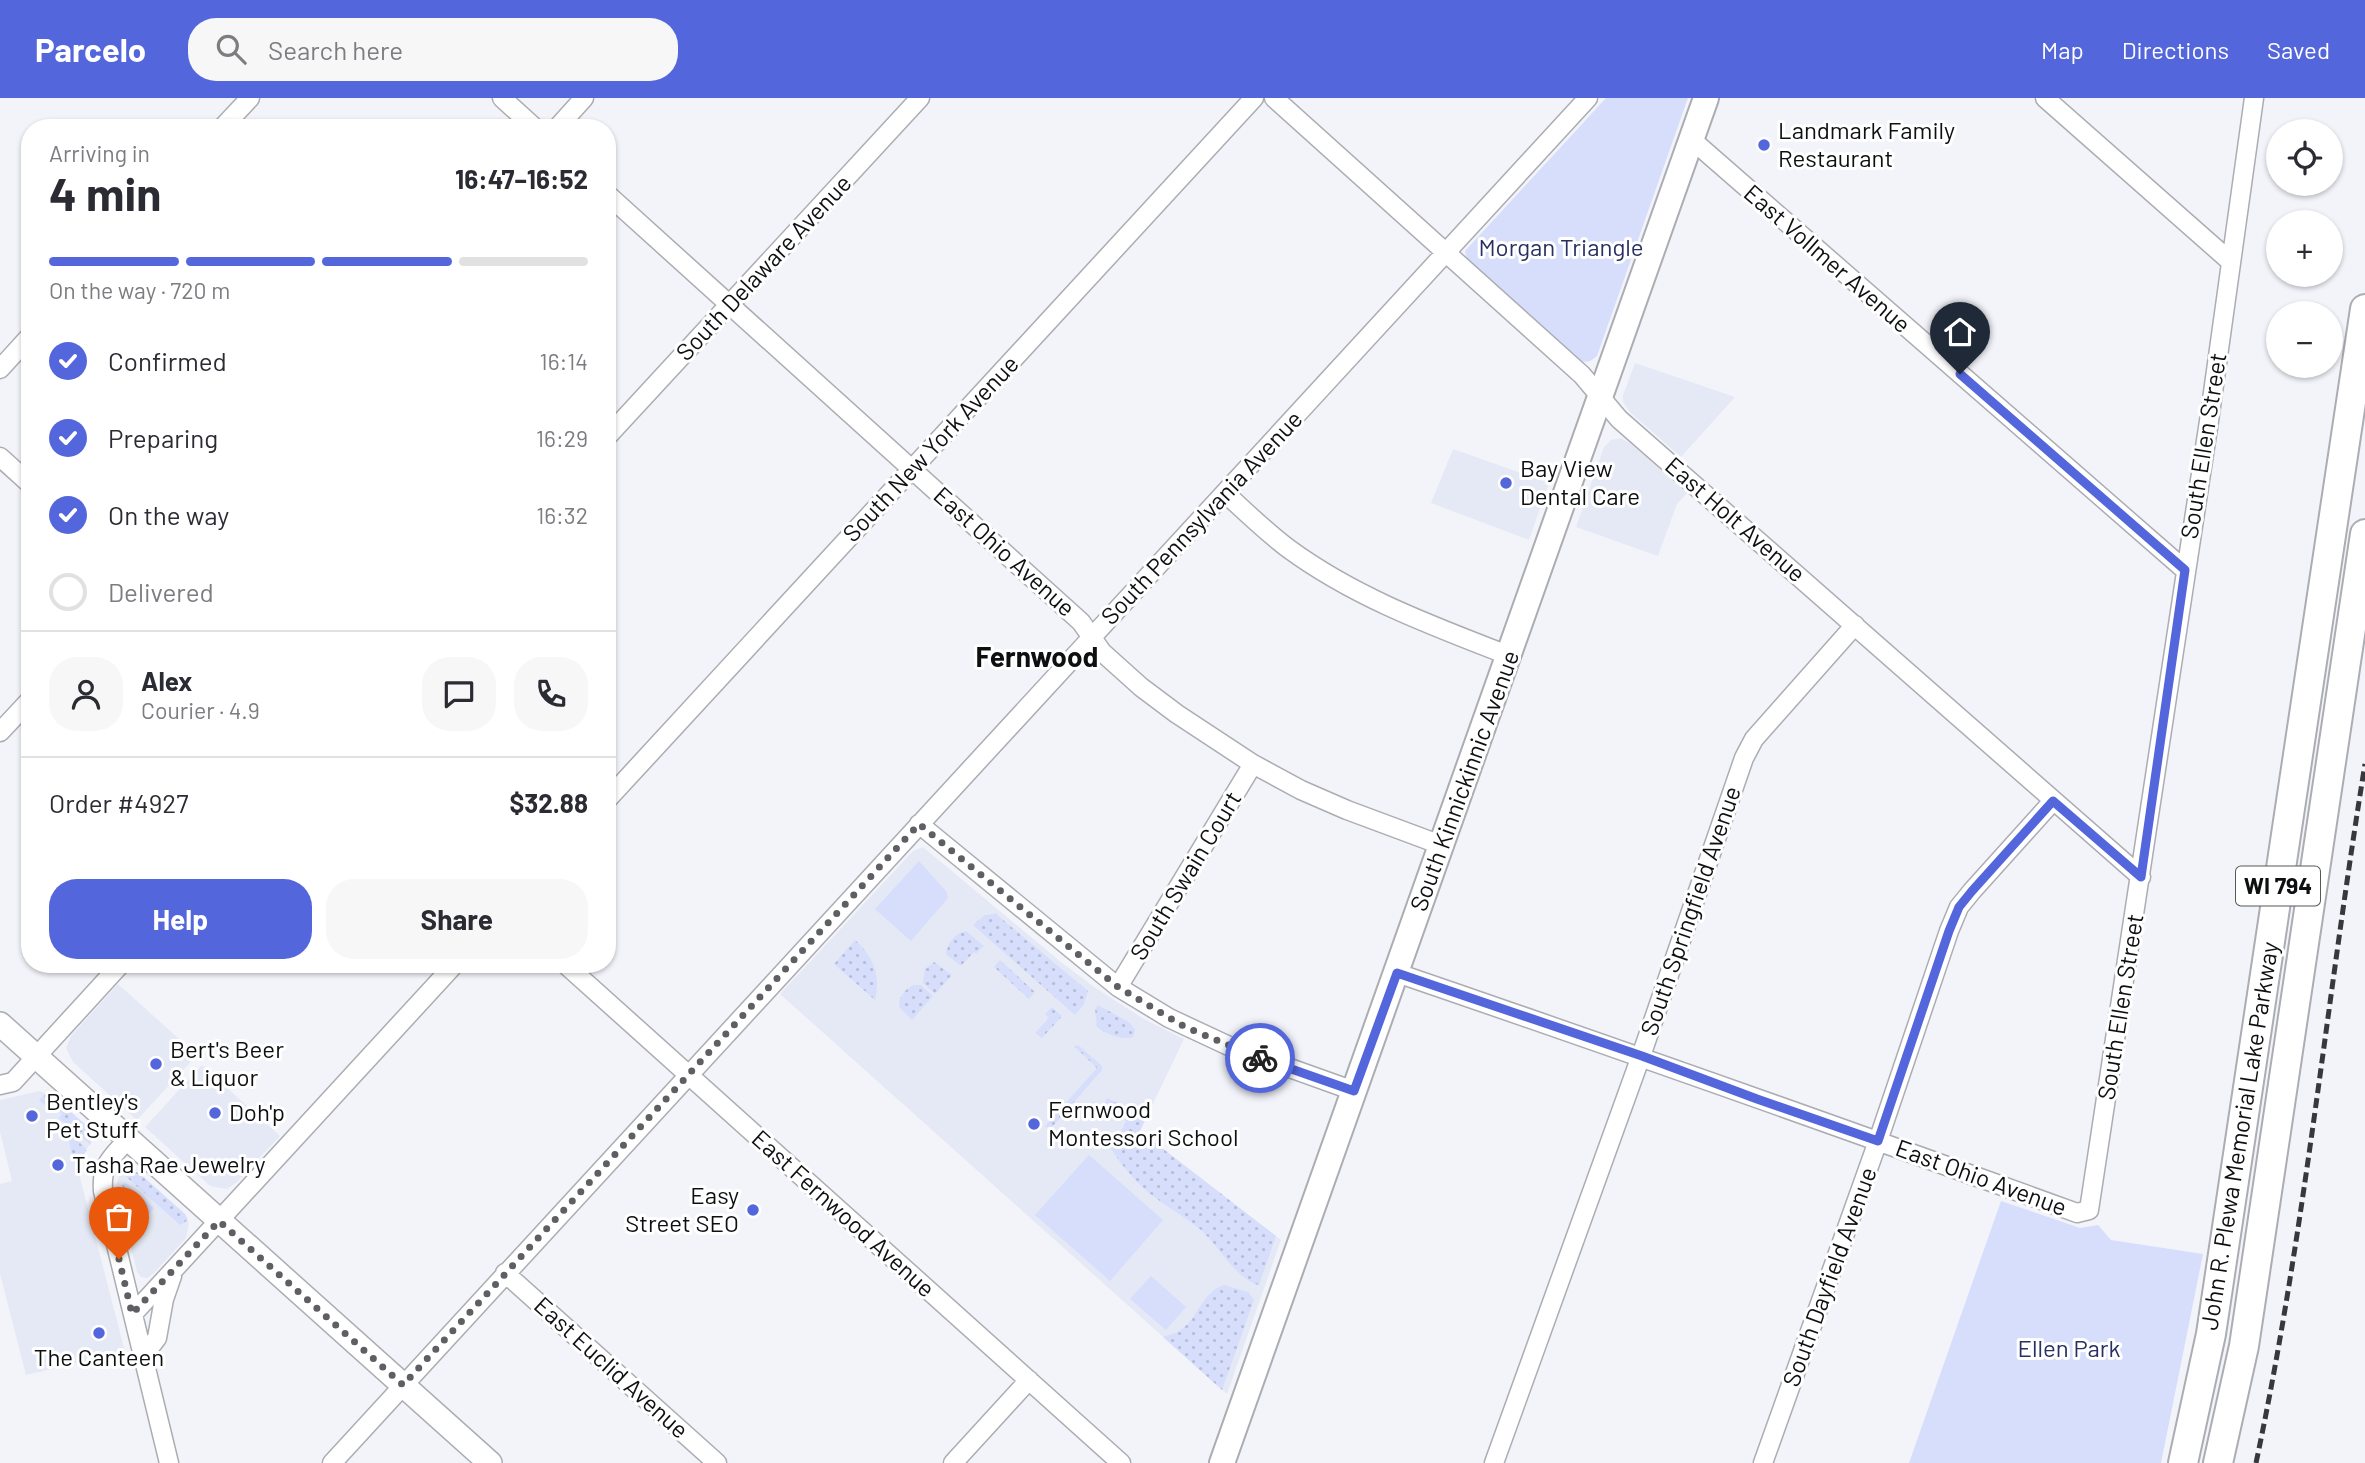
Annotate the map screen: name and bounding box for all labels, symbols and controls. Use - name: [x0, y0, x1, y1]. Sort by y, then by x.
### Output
- search box: [188, 18, 678, 81]
- text: Parcelo: [35, 29, 146, 69]
- icon: search: [212, 30, 250, 68]
- text: Search here: [268, 34, 403, 65]
- text: Map: [2041, 35, 2084, 64]
- text: Directions: [2122, 35, 2229, 64]
- text: Saved: [2267, 35, 2330, 64]
- place label: Landmark Family Restaurant: [1778, 115, 1955, 172]
- map controls: [2266, 119, 2343, 378]
- button: locate: [2266, 119, 2343, 196]
- marker: Landmark Family Restaurant: [1756, 137, 1772, 153]
- text: Arriving in: [49, 139, 150, 167]
- text: 16:47–16:52: [455, 163, 588, 194]
- text: 4 min: [49, 165, 161, 220]
- street label: South Delaware Avenue: [669, 168, 857, 366]
- street label: East Vollmer Avenue: [1739, 178, 1917, 338]
- button: +: [2266, 210, 2343, 287]
- park label: Morgan Triangle: [1478, 232, 1644, 261]
- text: On the way · 720 m: [49, 276, 230, 304]
- button: −: [2266, 301, 2343, 378]
- pin: [1930, 302, 1990, 374]
- icon: home: [1941, 313, 1979, 351]
- icon: check: [49, 342, 87, 380]
- text: Confirmed: [108, 345, 227, 376]
- text: 16:14: [540, 347, 588, 375]
- street label: South New York Avenue: [836, 349, 1024, 547]
- street label: South Ellen Street: [2173, 351, 2232, 541]
- street label: South Pennsylvania Avenue: [1094, 404, 1308, 630]
- icon: check: [49, 419, 87, 457]
- text: Preparing: [108, 422, 218, 453]
- text: 16:29: [536, 424, 588, 452]
- street label: East Holt Avenue: [1660, 450, 1812, 588]
- place label: Bay View Dental Care: [1520, 453, 1640, 510]
- marker: Bay View Dental Care: [1498, 475, 1514, 491]
- street label: East Ohio Avenue: [928, 480, 1082, 622]
- icon: check: [49, 496, 87, 534]
- text: On the way: [108, 499, 229, 530]
- text: 16:32: [536, 501, 588, 529]
- text: Delivered: [108, 576, 214, 607]
- district label: Fernwood: [976, 639, 1098, 673]
- street label: South Kinnickinnic Avenue: [1403, 646, 1524, 915]
- button: person: [49, 657, 123, 731]
- button: chat: [422, 657, 496, 731]
- button: phone: [514, 657, 588, 731]
- text: Alex: [141, 665, 192, 696]
- text: Courier · 4.9: [141, 696, 260, 724]
- street label: South Springfield Avenue: [1633, 782, 1746, 1039]
- street label: South Swain Court: [1123, 786, 1247, 965]
- text: Order #4927: [49, 787, 188, 818]
- text: $32.88: [509, 787, 588, 818]
- road number: WI 794: [2236, 866, 2320, 906]
- button: Help: [49, 879, 312, 959]
- button: Share: [326, 879, 588, 959]
- street label: South Ellen Street: [2090, 912, 2149, 1102]
- street label: John R. Plewa Memorial Lake Parkway: [2193, 940, 2284, 1332]
- courier: [1225, 1023, 1295, 1093]
- place label: Bert's Beer & Liquor: [170, 1034, 284, 1091]
- icon: bike: [1241, 1039, 1279, 1077]
- marker: Bert's Beer & Liquor: [148, 1056, 164, 1072]
- place label: Bentley's Pet Stuff: [46, 1086, 139, 1143]
- place label: Fernwood Montessori School: [1048, 1094, 1239, 1151]
- place label: Doh'p: [229, 1097, 285, 1126]
- marker: Doh'p: [207, 1105, 223, 1121]
- marker: Bentley's Pet Stuff: [24, 1108, 40, 1124]
- marker: Fernwood Montessori School: [1026, 1116, 1042, 1132]
- street label: East Fernwood Avenue: [747, 1123, 941, 1303]
- street label: East Ohio Avenue: [1892, 1132, 2071, 1221]
- place label: Tasha Rae Jewelry: [72, 1149, 266, 1178]
- marker: Tasha Rae Jewelry: [50, 1157, 66, 1173]
- street label: South Dayfield Avenue: [1775, 1163, 1882, 1390]
- place label: Easy Street SEO: [625, 1180, 739, 1237]
- pin: [89, 1187, 149, 1259]
- icon: bag: [100, 1198, 138, 1236]
- marker: Easy Street SEO: [745, 1202, 761, 1218]
- street label: East Euclid Avenue: [529, 1290, 695, 1444]
- marker: The Canteen: [91, 1325, 107, 1341]
- park label: Ellen Park: [2017, 1333, 2121, 1362]
- place label: The Canteen: [34, 1342, 164, 1371]

